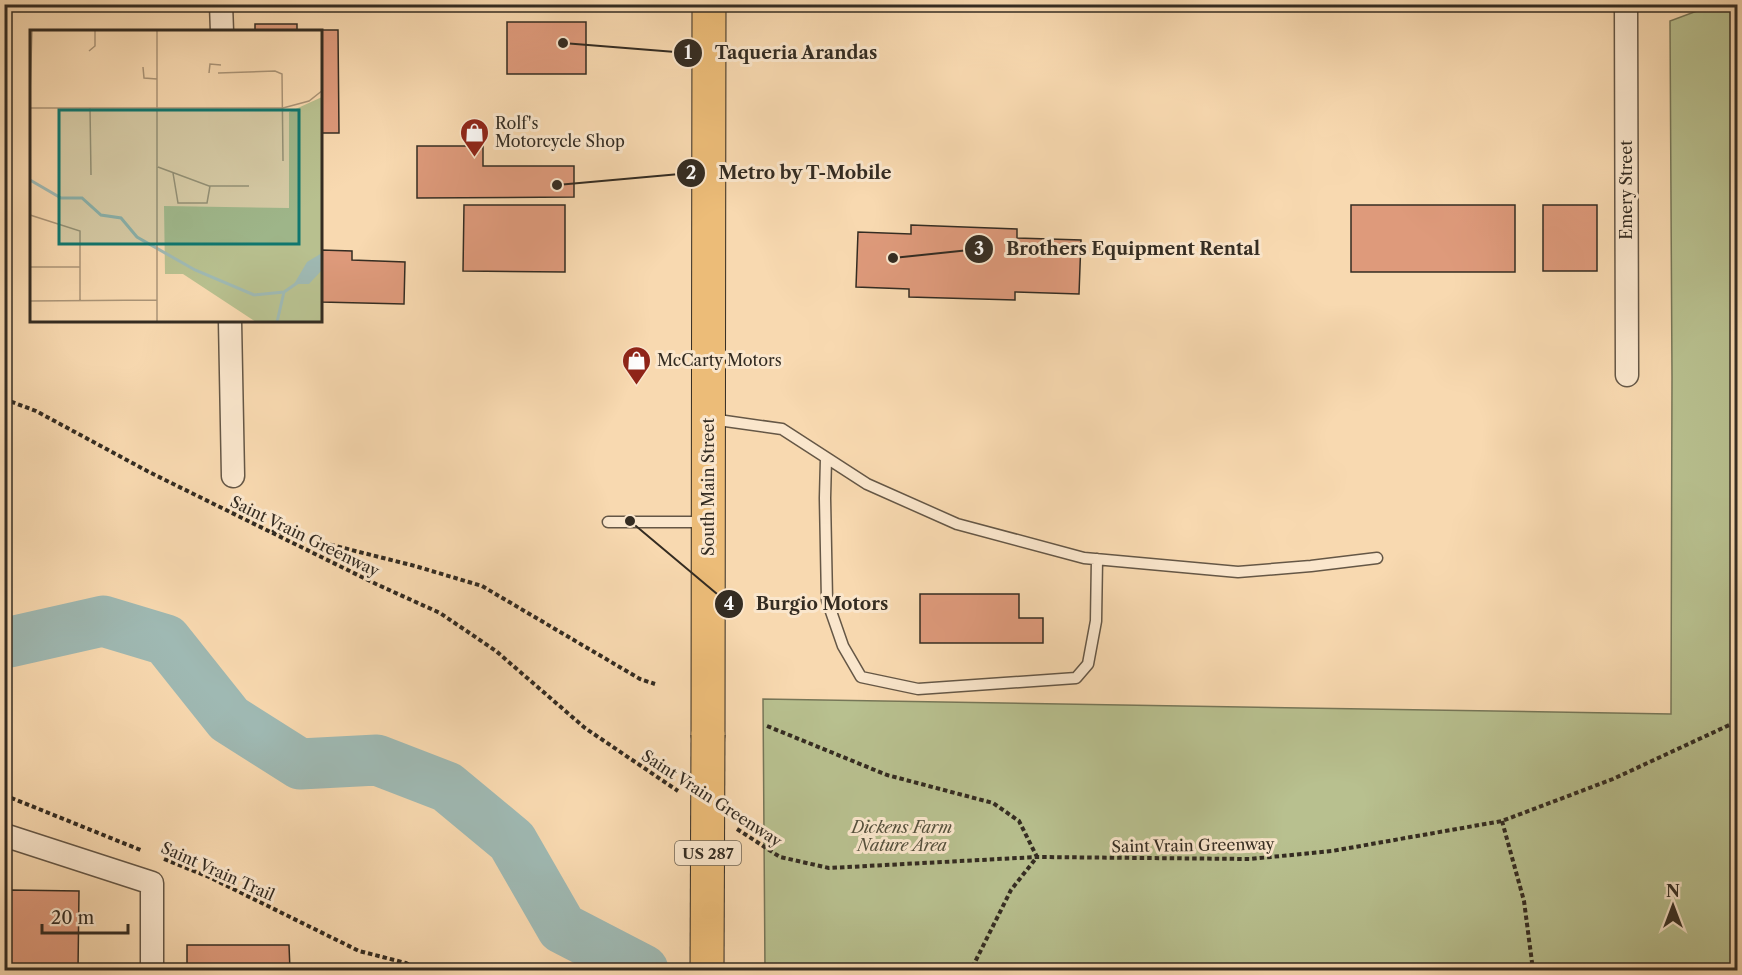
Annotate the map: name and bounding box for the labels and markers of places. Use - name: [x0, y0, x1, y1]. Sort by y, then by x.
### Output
- callout: Taqueria Arandas: [673, 35, 890, 71]
- place label: Rolf's Motorcycle Shop: [495, 113, 625, 151]
- shop icon: Rolf's Motorcycle Shop: [458, 116, 490, 158]
- callout: Metro by T-Mobile: [676, 155, 904, 191]
- callout: Brothers Equipment Rental: [964, 231, 1272, 267]
- shop icon: McCarty Motors: [620, 344, 652, 386]
- place label: McCarty Motors: [657, 350, 782, 370]
- callout: Burgio Motors: [714, 586, 901, 622]

